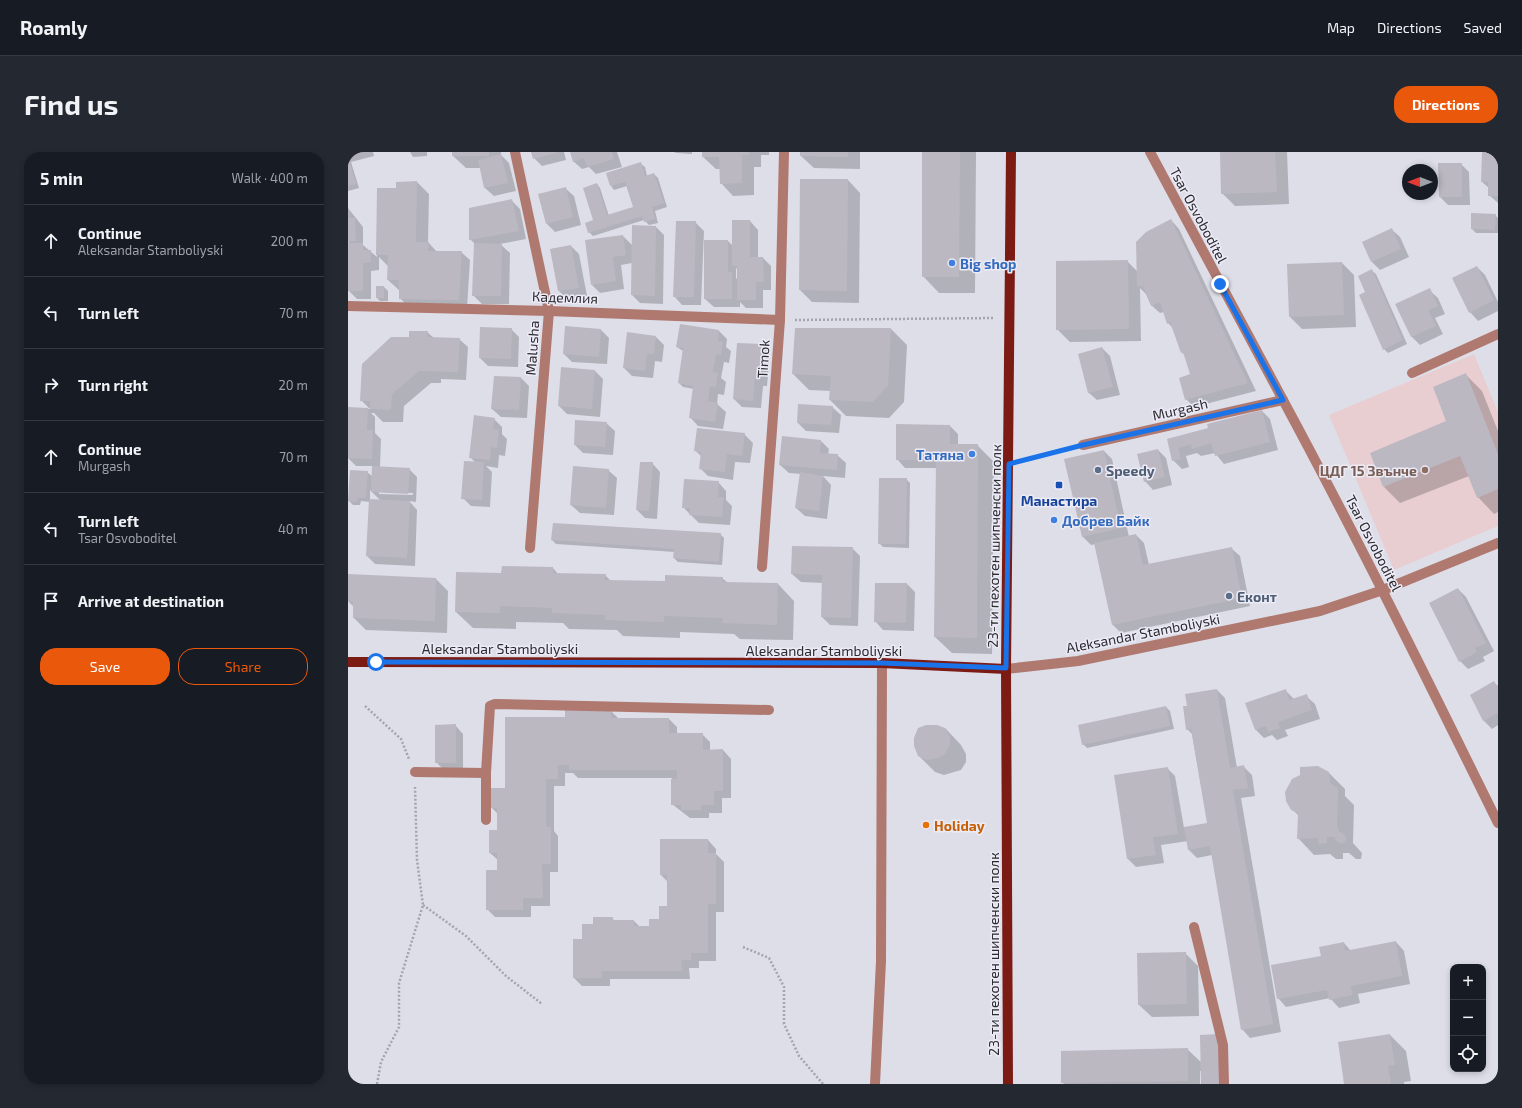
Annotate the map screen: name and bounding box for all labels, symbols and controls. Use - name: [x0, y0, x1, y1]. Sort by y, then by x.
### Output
- text: Roamly: [20, 16, 87, 39]
- text: Map: [1327, 19, 1355, 36]
- text: Directions: [1377, 19, 1442, 36]
- text: Saved: [1464, 19, 1502, 36]
- button: Directions: [1394, 86, 1498, 123]
- text: Find us: [24, 87, 118, 121]
- street label: Tsar Osvoboditel: [1167, 164, 1232, 267]
- north arrow: [1402, 164, 1438, 200]
- text: 5 min: [40, 168, 83, 188]
- text: Walk · 400 m: [232, 170, 308, 186]
- text: Continue: [78, 224, 141, 242]
- icon: ahead: [40, 230, 62, 252]
- text: 200 m: [271, 233, 308, 249]
- text: Aleksandar Stamboliyski: [78, 242, 223, 258]
- place label: Big shop: [960, 255, 1017, 272]
- marker: Big shop: [947, 258, 957, 268]
- route end: [1211, 275, 1229, 293]
- street label: Кадемлия: [532, 287, 598, 307]
- icon: left: [40, 302, 62, 324]
- text: Turn left: [78, 304, 139, 322]
- text: 70 m: [279, 305, 308, 321]
- street label: Malusha: [522, 320, 542, 376]
- street label: Timok: [753, 339, 773, 379]
- icon: right: [40, 374, 62, 396]
- text: Turn right: [78, 376, 148, 394]
- text: 20 m: [279, 377, 308, 393]
- street label: Murgash: [1151, 394, 1209, 424]
- text: Continue: [78, 440, 141, 458]
- street label: 23-ти пехотен шипченски полк: [984, 444, 1004, 648]
- icon: ahead: [40, 446, 62, 468]
- place label: Татяна: [916, 446, 964, 463]
- text: 70 m: [279, 449, 308, 465]
- marker: Татяна: [967, 449, 977, 459]
- text: Murgash: [78, 458, 130, 474]
- place label: Speedy: [1106, 462, 1155, 479]
- place label: ЦДГ 15 Звънче: [1320, 462, 1417, 479]
- marker: Speedy: [1093, 465, 1103, 475]
- marker: ЦДГ 15 Звънче: [1420, 465, 1430, 475]
- marker: Манастира: [1054, 480, 1064, 490]
- place label: Манастира: [1021, 492, 1097, 509]
- street label: Tsar Osvoboditel: [1342, 492, 1406, 595]
- text: Turn left: [78, 512, 139, 530]
- place label: Добрев Байк: [1062, 512, 1150, 529]
- marker: Добрев Байк: [1049, 515, 1059, 525]
- icon: left: [40, 518, 62, 540]
- text: 40 m: [278, 521, 308, 537]
- text: Tsar Osvoboditel: [78, 530, 177, 546]
- place label: Еконт: [1237, 588, 1277, 605]
- icon: arrive: [40, 590, 62, 612]
- marker: Еконт: [1224, 591, 1234, 601]
- text: Arrive at destination: [78, 592, 224, 610]
- street label: Aleksandar Stamboliyski: [1065, 610, 1221, 656]
- street label: Aleksandar Stamboliyski: [422, 640, 578, 657]
- street label: Aleksandar Stamboliyski: [746, 642, 902, 659]
- button: Save: [40, 648, 170, 685]
- button: Share: [178, 648, 308, 685]
- route start: [367, 653, 385, 671]
- place label: Holiday: [934, 817, 985, 834]
- marker: Holiday: [921, 820, 931, 830]
- street label: 23-ти пехотен шипченски полк: [985, 852, 1002, 1056]
- map controls: [1450, 964, 1486, 1072]
- button: +: [1450, 964, 1486, 1000]
- button: −: [1450, 1000, 1486, 1036]
- button: locate: [1450, 1036, 1486, 1072]

